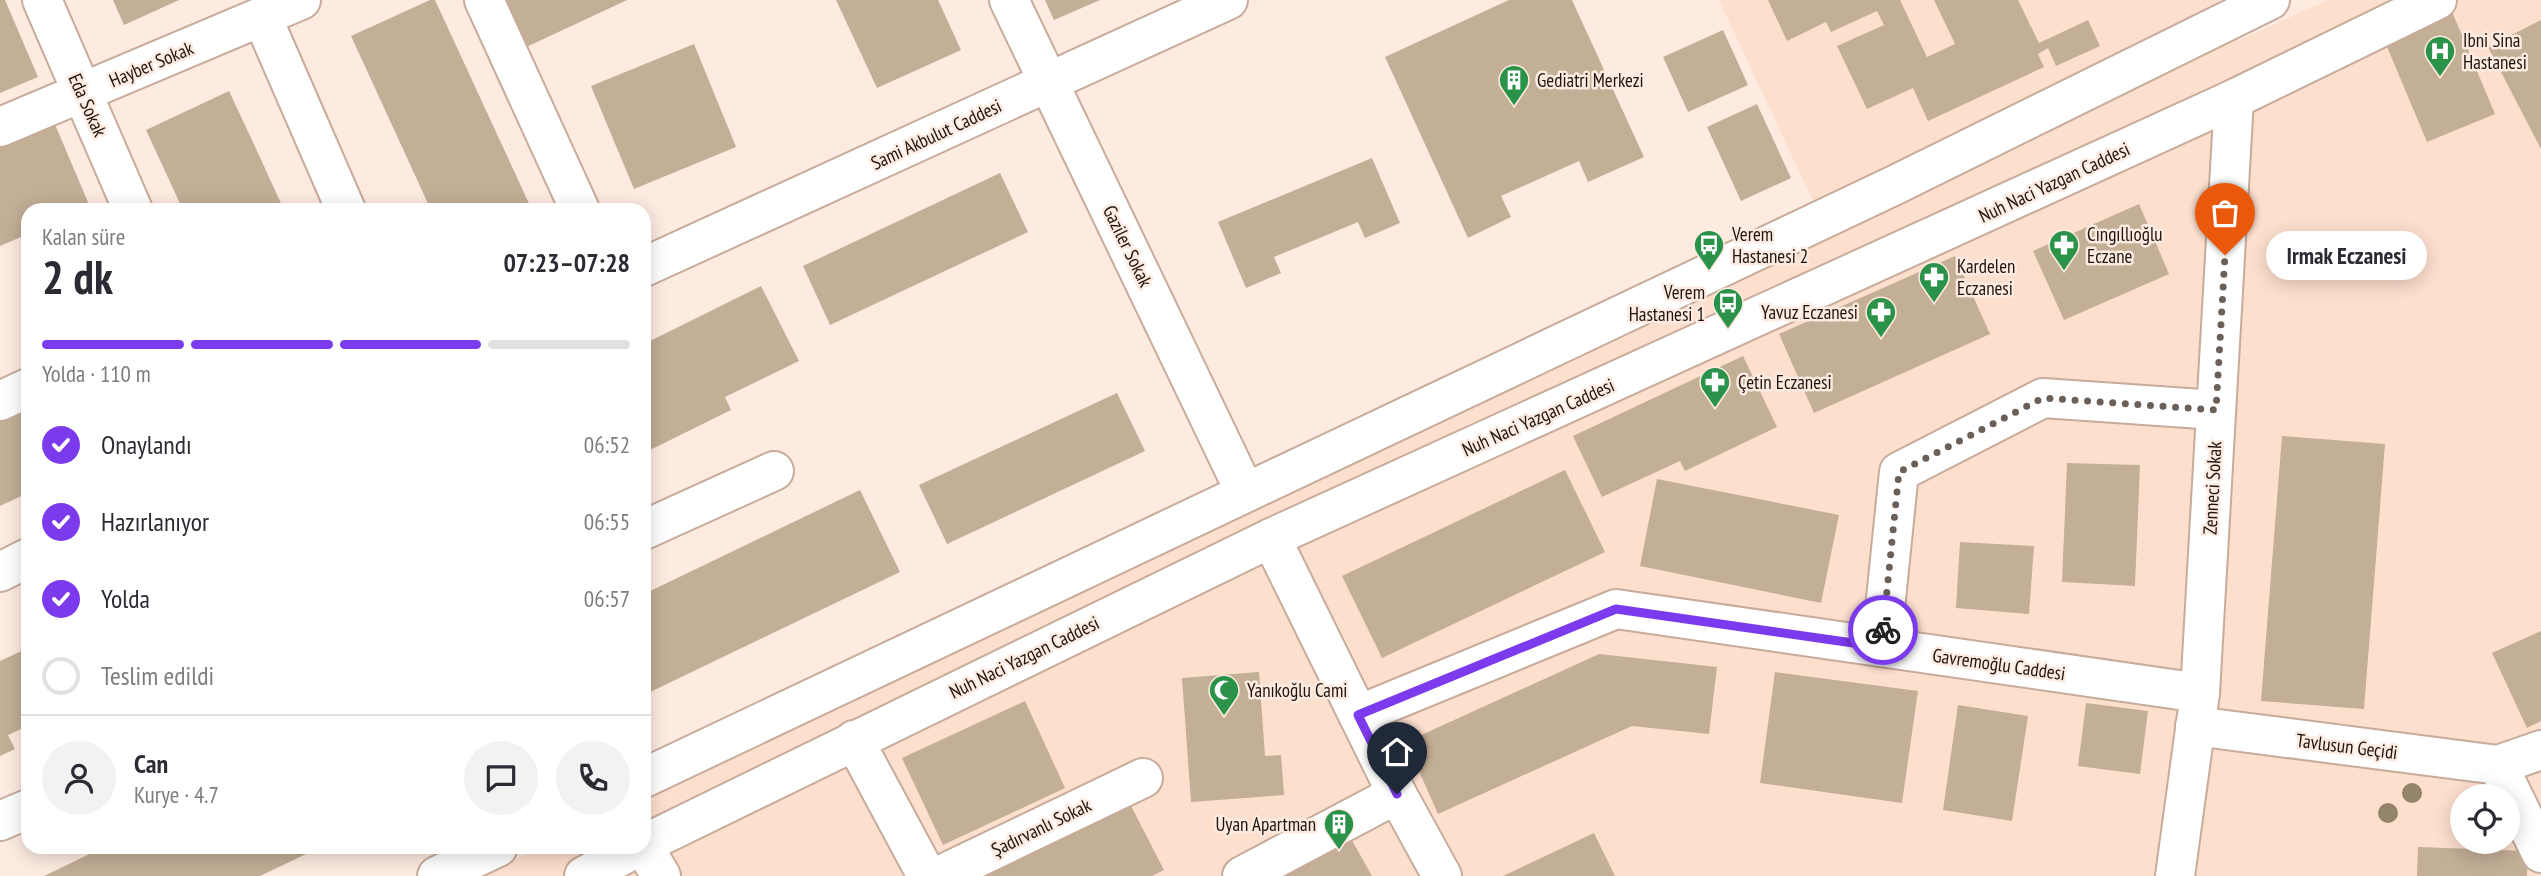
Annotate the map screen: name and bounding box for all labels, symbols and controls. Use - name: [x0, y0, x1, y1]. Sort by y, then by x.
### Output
- place label: Ibni Sina Hastanesi: [2463, 28, 2527, 74]
- hospital icon: Ibni Sina Hastanesi: [2423, 34, 2457, 78]
- street label: Hayber Sokak: [105, 35, 197, 92]
- building icon: Gediatri Merkezi: [1497, 63, 1531, 107]
- place label: Gediatri Merkezi: [1537, 68, 1644, 92]
- street label: Eda Sokak: [63, 70, 113, 141]
- street label: Sami Akbulut Caddesi: [867, 93, 1005, 175]
- street label: Nuh Naci Yazgan Caddesi: [1975, 136, 2133, 228]
- pin: [2195, 183, 2255, 255]
- icon: bag: [2206, 194, 2244, 232]
- street label: Gaziler Sokak: [1098, 201, 1158, 291]
- text: Kalan süre: [42, 222, 125, 251]
- place label: Verem Hastanesi 2: [1731, 222, 1808, 268]
- place label: Cıngıllıoğlu Eczane: [2087, 222, 2163, 268]
- bus stop icon: Verem Hastanesi 2: [1692, 228, 1726, 272]
- pharmacy icon: Cıngıllıoğlu Eczane: [2047, 228, 2081, 272]
- callout: Irmak Eczanesi: [2267, 230, 2428, 280]
- text: Irmak Eczanesi: [2286, 241, 2407, 270]
- text: 07:23–07:28: [503, 246, 630, 279]
- text: 2 dk: [42, 247, 113, 307]
- place label: Kardelen Eczanesi: [1957, 254, 2015, 300]
- pharmacy icon: Kardelen Eczanesi: [1917, 260, 1951, 304]
- place label: Verem Hastanesi 1: [1629, 280, 1705, 326]
- bus stop icon: Verem Hastanesi 1: [1711, 286, 1745, 330]
- pharmacy icon: Yavuz Eczanesi: [1864, 295, 1898, 339]
- place label: Yavuz Eczanesi: [1761, 300, 1858, 324]
- text: Yolda · 110 m: [42, 359, 151, 388]
- pharmacy icon: Çetin Eczanesi: [1698, 365, 1732, 409]
- place label: Çetin Eczanesi: [1738, 370, 1832, 394]
- street label: Nuh Naci Yazgan Caddesi: [1458, 373, 1618, 461]
- icon: check: [42, 426, 80, 464]
- text: Onaylandı: [101, 428, 192, 461]
- text: 06:52: [584, 430, 630, 459]
- street label: Zenneci Sokak: [2198, 440, 2226, 535]
- icon: check: [42, 503, 80, 541]
- text: Hazırlanıyor: [101, 505, 209, 538]
- text: 06:55: [584, 507, 630, 536]
- icon: check: [42, 580, 80, 618]
- text: Yolda: [101, 582, 150, 615]
- text: 06:57: [584, 584, 630, 613]
- courier: [1848, 595, 1918, 665]
- street label: Nuh Naci Yazgan Caddesi: [945, 610, 1103, 704]
- icon: bike: [1864, 611, 1902, 649]
- street label: Gavremoğlu Caddesi: [1931, 643, 2067, 685]
- text: Teslim edildi: [101, 659, 214, 692]
- mosque icon: Yanıkoğlu Cami: [1207, 673, 1241, 717]
- place label: Yanıkoğlu Cami: [1247, 678, 1347, 702]
- pin: [1367, 722, 1427, 794]
- street label: Tavlusun Geçidi: [2295, 728, 2399, 764]
- icon: home: [1378, 733, 1416, 771]
- button: person: [42, 741, 116, 815]
- button: chat: [464, 741, 538, 815]
- button: phone: [556, 741, 630, 815]
- text: Can: [134, 747, 168, 780]
- text: Kurye · 4.7: [134, 780, 219, 809]
- map controls: [2450, 784, 2520, 854]
- button: locate: [2450, 784, 2520, 854]
- street label: Şadırvanlı Sokak: [987, 792, 1095, 861]
- building icon: Uyan Apartman: [1322, 807, 1356, 851]
- place label: Uyan Apartman: [1215, 812, 1316, 836]

